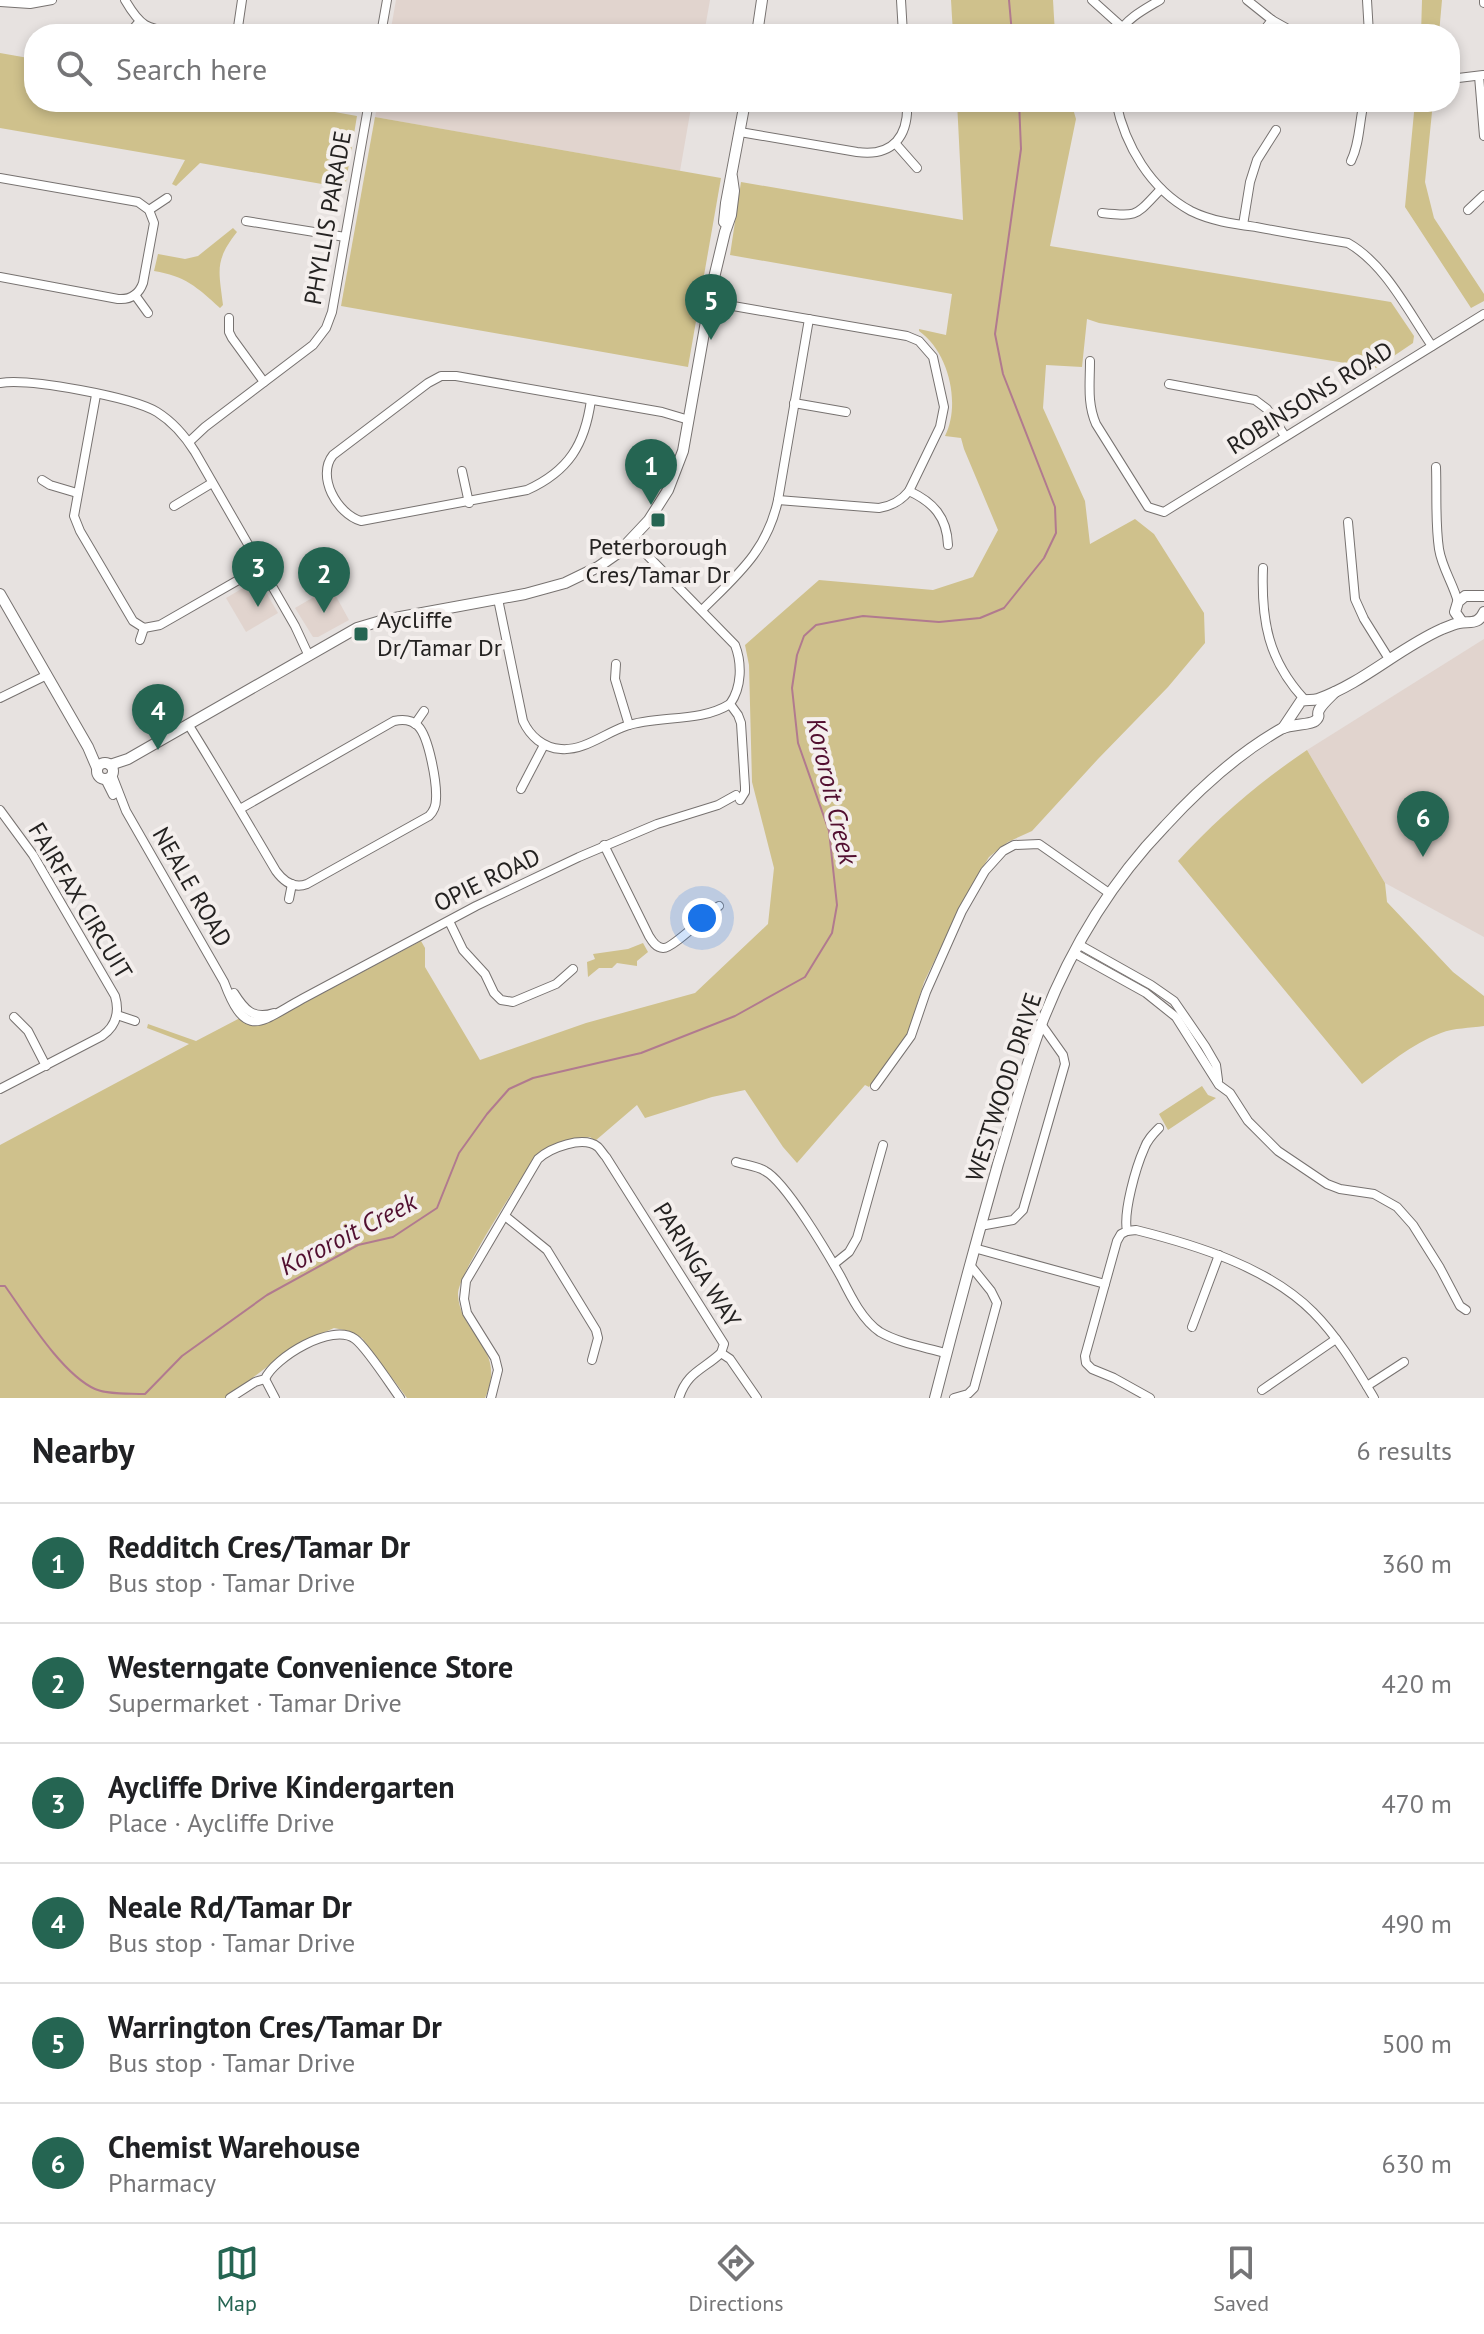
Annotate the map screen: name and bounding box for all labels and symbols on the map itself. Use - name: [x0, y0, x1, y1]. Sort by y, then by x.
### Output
- street label: PHYLLIS PARADE: [297, 129, 358, 307]
- pin: 5: [685, 274, 737, 340]
- street label: ROBINSONS ROAD: [1221, 334, 1399, 461]
- pin: 1: [625, 439, 677, 505]
- marker: Peterborough Cres/Tamar Dr: [649, 511, 667, 529]
- place label: Peterborough Cres/Tamar Dr: [586, 531, 730, 590]
- pin: 3: [232, 541, 284, 607]
- pin: 2: [298, 547, 350, 613]
- place label: Aycliffe Dr/Tamar Dr: [377, 604, 502, 663]
- marker: Aycliffe Dr/Tamar Dr: [352, 625, 370, 643]
- pin: 4: [132, 684, 184, 750]
- water label: Kororoit Creek: [800, 714, 866, 869]
- pin: 6: [1397, 791, 1449, 857]
- street label: FAIRFAX CIRCUIT: [21, 817, 139, 985]
- street label: NEALE ROAD: [146, 821, 239, 952]
- street label: OPIE ROAD: [428, 840, 545, 919]
- your location: [682, 898, 722, 938]
- street label: WESTWOOD DRIVE: [958, 989, 1049, 1185]
- water label: Kororoit Creek: [274, 1184, 423, 1282]
- street label: PARINGA WAY: [647, 1196, 749, 1334]

